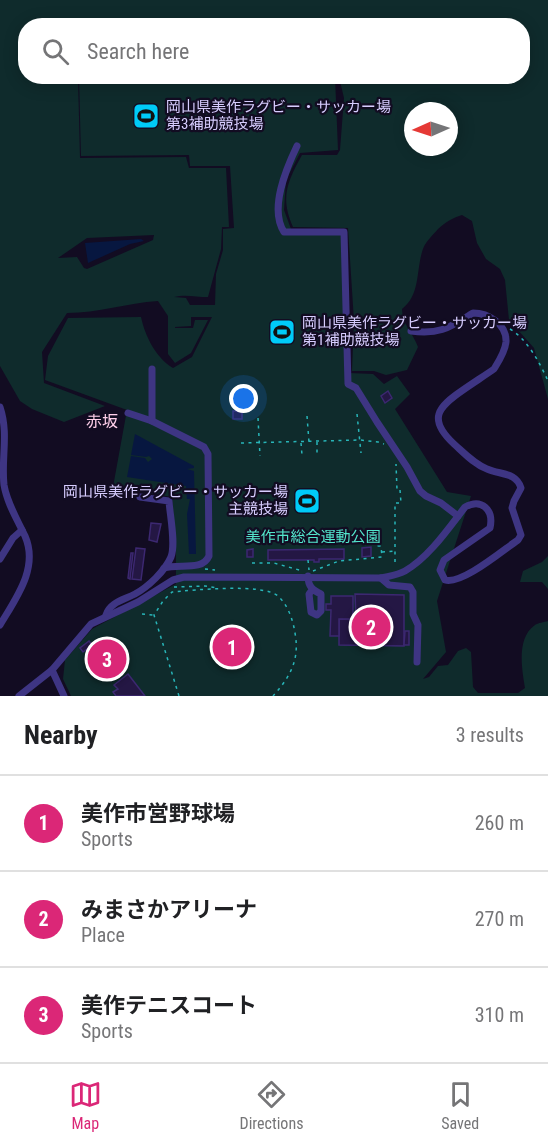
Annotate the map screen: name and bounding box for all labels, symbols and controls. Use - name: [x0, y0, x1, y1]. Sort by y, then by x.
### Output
- search box: [18, 18, 530, 84]
- icon: search: [39, 35, 72, 68]
- text: Search here: [87, 39, 189, 64]
- place label: 岡山県美作ラグビー・サッカー場 第3補助競技場: [166, 98, 391, 133]
- sports icon: 岡山県美作ラグビー・サッカー場 第3補助競技場: [131, 101, 161, 131]
- north arrow: [404, 102, 458, 156]
- place label: 岡山県美作ラグビー・サッカー場 第1補助競技場: [302, 314, 527, 349]
- sports icon: 岡山県美作ラグビー・サッカー場 第1補助競技場: [267, 317, 297, 347]
- your location: [229, 384, 258, 413]
- district label: 赤坂: [86, 412, 118, 431]
- place label: 岡山県美作ラグビー・サッカー場 主競技場: [63, 483, 288, 518]
- sports icon: 岡山県美作ラグビー・サッカー場 主競技場: [292, 486, 322, 516]
- park label: 美作市総合運動公園: [245, 528, 381, 546]
- pin: 2: [352, 604, 391, 650]
- pin: 1: [212, 624, 252, 670]
- pin: 3: [88, 636, 126, 682]
- text: Nearby: [24, 720, 98, 750]
- text: 3 results: [456, 723, 524, 747]
- text: 美作市営野球場: [81, 801, 235, 826]
- text: 1: [38, 811, 49, 835]
- text: 260 m: [475, 811, 524, 835]
- text: Sports: [81, 827, 133, 851]
- text: みまさかアリーナ: [81, 897, 257, 922]
- text: 2: [38, 907, 49, 931]
- text: 270 m: [475, 907, 524, 931]
- text: Place: [81, 923, 125, 947]
- text: 美作テニスコート: [81, 993, 257, 1018]
- text: 3: [38, 1003, 49, 1027]
- text: 310 m: [475, 1003, 524, 1027]
- text: Sports: [81, 1019, 133, 1043]
- tab: Map: [69, 1078, 102, 1133]
- tab: Directions: [240, 1078, 303, 1133]
- tab: Saved: [441, 1078, 479, 1133]

